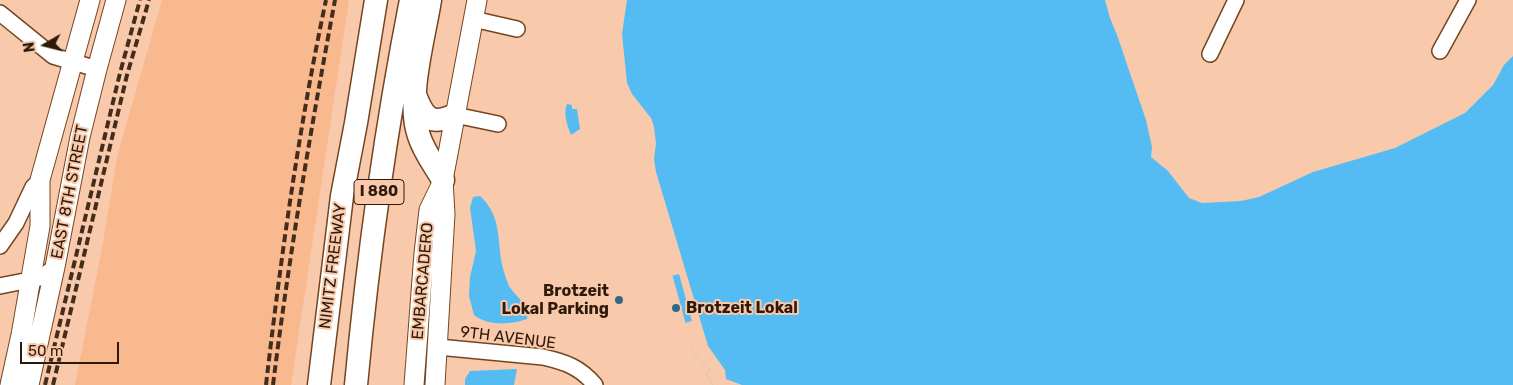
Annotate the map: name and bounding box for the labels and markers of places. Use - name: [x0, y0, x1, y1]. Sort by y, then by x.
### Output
- place label: Brotzeit Lokal Parking: [501, 281, 609, 319]
- marker: Brotzeit Lokal Parking: [613, 294, 625, 306]
- place label: Brotzeit Lokal: [686, 298, 798, 318]
- marker: Brotzeit Lokal: [670, 302, 682, 314]

